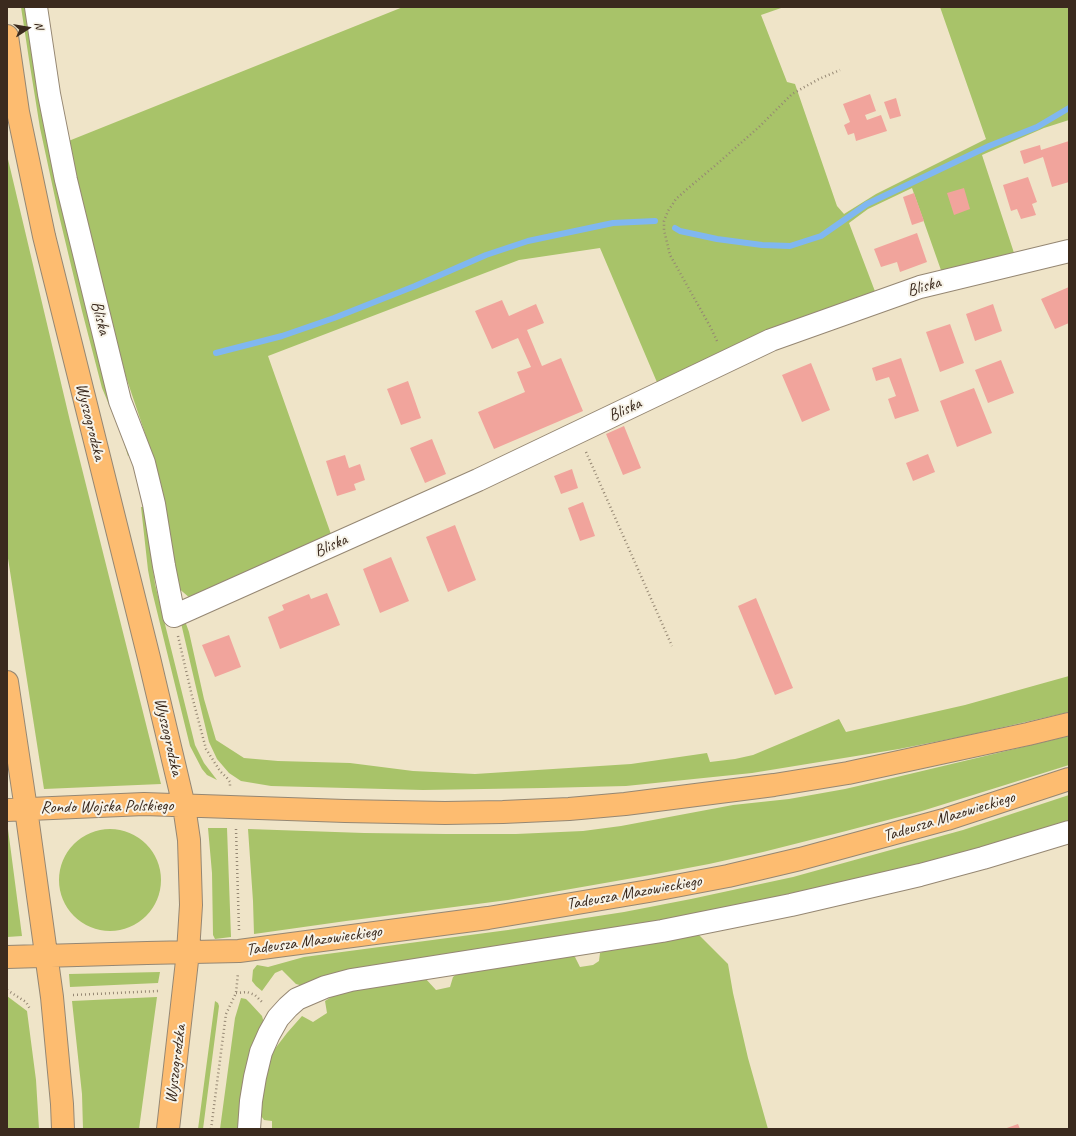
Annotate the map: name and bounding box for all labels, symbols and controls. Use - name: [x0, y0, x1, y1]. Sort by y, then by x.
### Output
- north arrow: [8, 8, 48, 48]
- text: N: [32, 21, 47, 30]
- street label: Bliska: [905, 273, 943, 301]
- street label: Bliska: [86, 299, 114, 337]
- street label: Wyszogrodzka: [71, 381, 109, 463]
- street label: Bliska: [605, 394, 645, 426]
- street label: Bliska: [311, 530, 351, 562]
- street label: Wyszogrodzka: [149, 696, 187, 778]
- street label: Tadeusza Mazowieckiego: [881, 787, 1017, 847]
- street label: Rondo Wojska Polskiego: [40, 796, 174, 818]
- street label: Tadeusza Mazowieckiego: [565, 871, 703, 915]
- street label: Tadeusza Mazowieckiego: [245, 921, 383, 961]
- street label: Wyszogrodzka: [161, 1024, 191, 1104]

